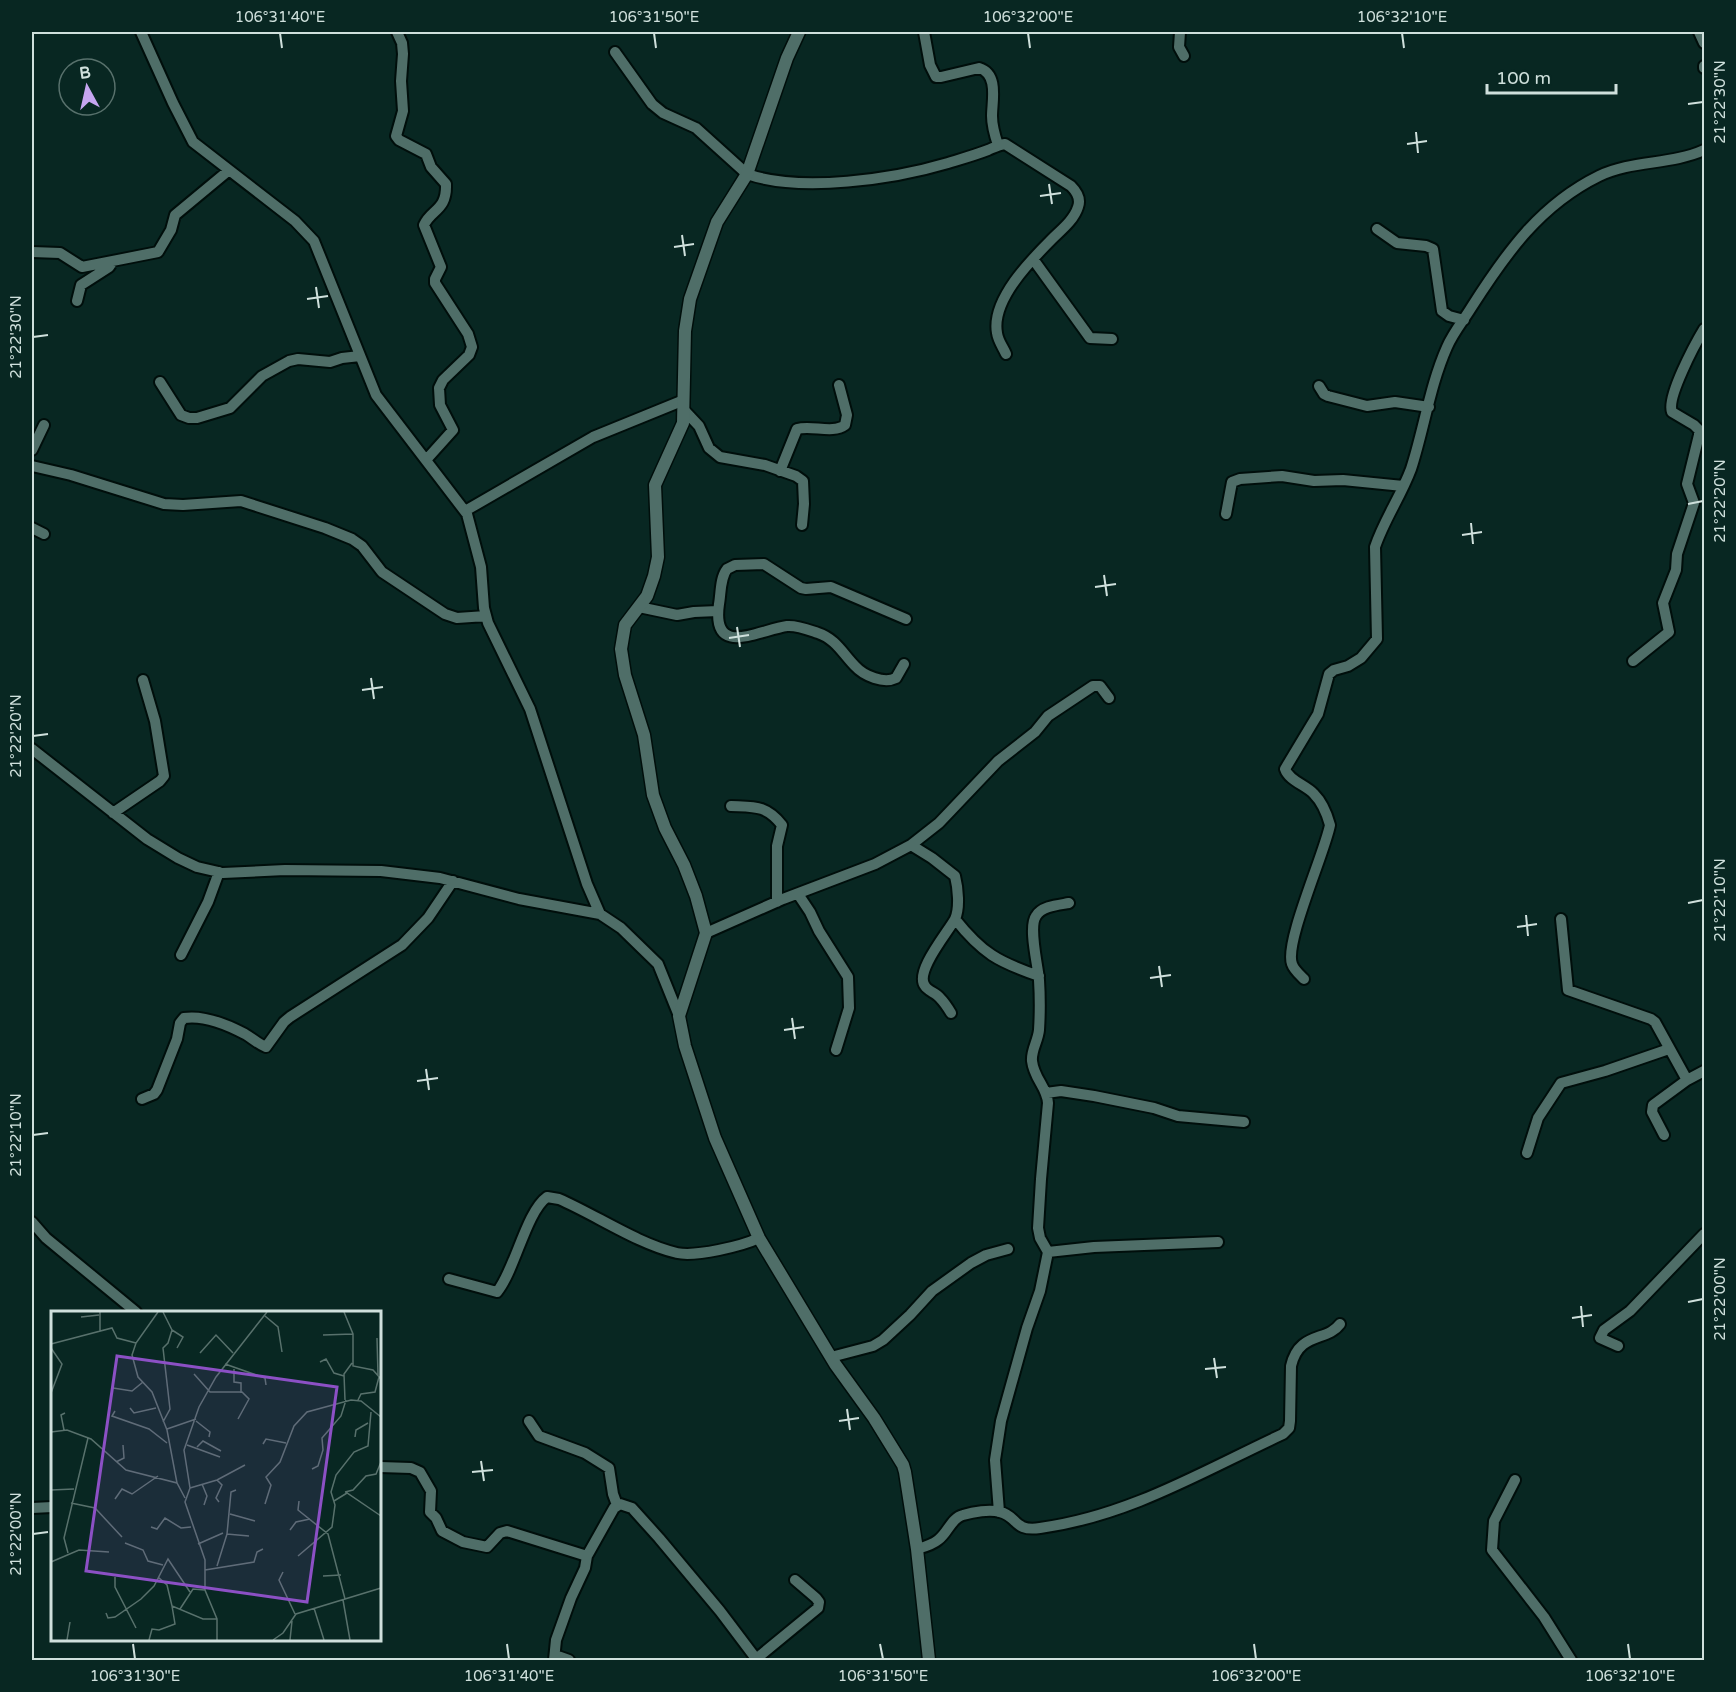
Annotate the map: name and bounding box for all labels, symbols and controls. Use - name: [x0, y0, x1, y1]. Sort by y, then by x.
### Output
- text: 106°31'40"E: [235, 8, 325, 26]
- text: 106°31'50"E: [609, 8, 699, 26]
- text: 106°32'00"E: [983, 8, 1073, 26]
- text: 106°32'10"E: [1357, 8, 1447, 26]
- north arrow: [57, 57, 117, 117]
- scale bar: [1487, 57, 1616, 95]
- text: 21°22'30"N: [1711, 60, 1729, 144]
- text: B: [78, 62, 92, 84]
- text: 100 m: [1496, 67, 1551, 89]
- text: 21°22'30"N: [7, 295, 25, 379]
- text: 21°22'20"N: [1711, 459, 1729, 543]
- text: 21°22'20"N: [7, 694, 25, 778]
- text: 21°22'10"N: [1711, 858, 1729, 942]
- text: 21°22'10"N: [7, 1093, 25, 1177]
- text: 21°22'00"N: [1711, 1257, 1729, 1341]
- inset map: [51, 1311, 381, 1641]
- text: 21°22'00"N: [7, 1492, 25, 1576]
- text: 106°31'30"E: [90, 1667, 180, 1685]
- text: 106°31'40"E: [464, 1667, 554, 1685]
- text: 106°31'50"E: [838, 1667, 928, 1685]
- text: 106°32'00"E: [1211, 1667, 1301, 1685]
- text: 106°32'10"E: [1585, 1667, 1675, 1685]

